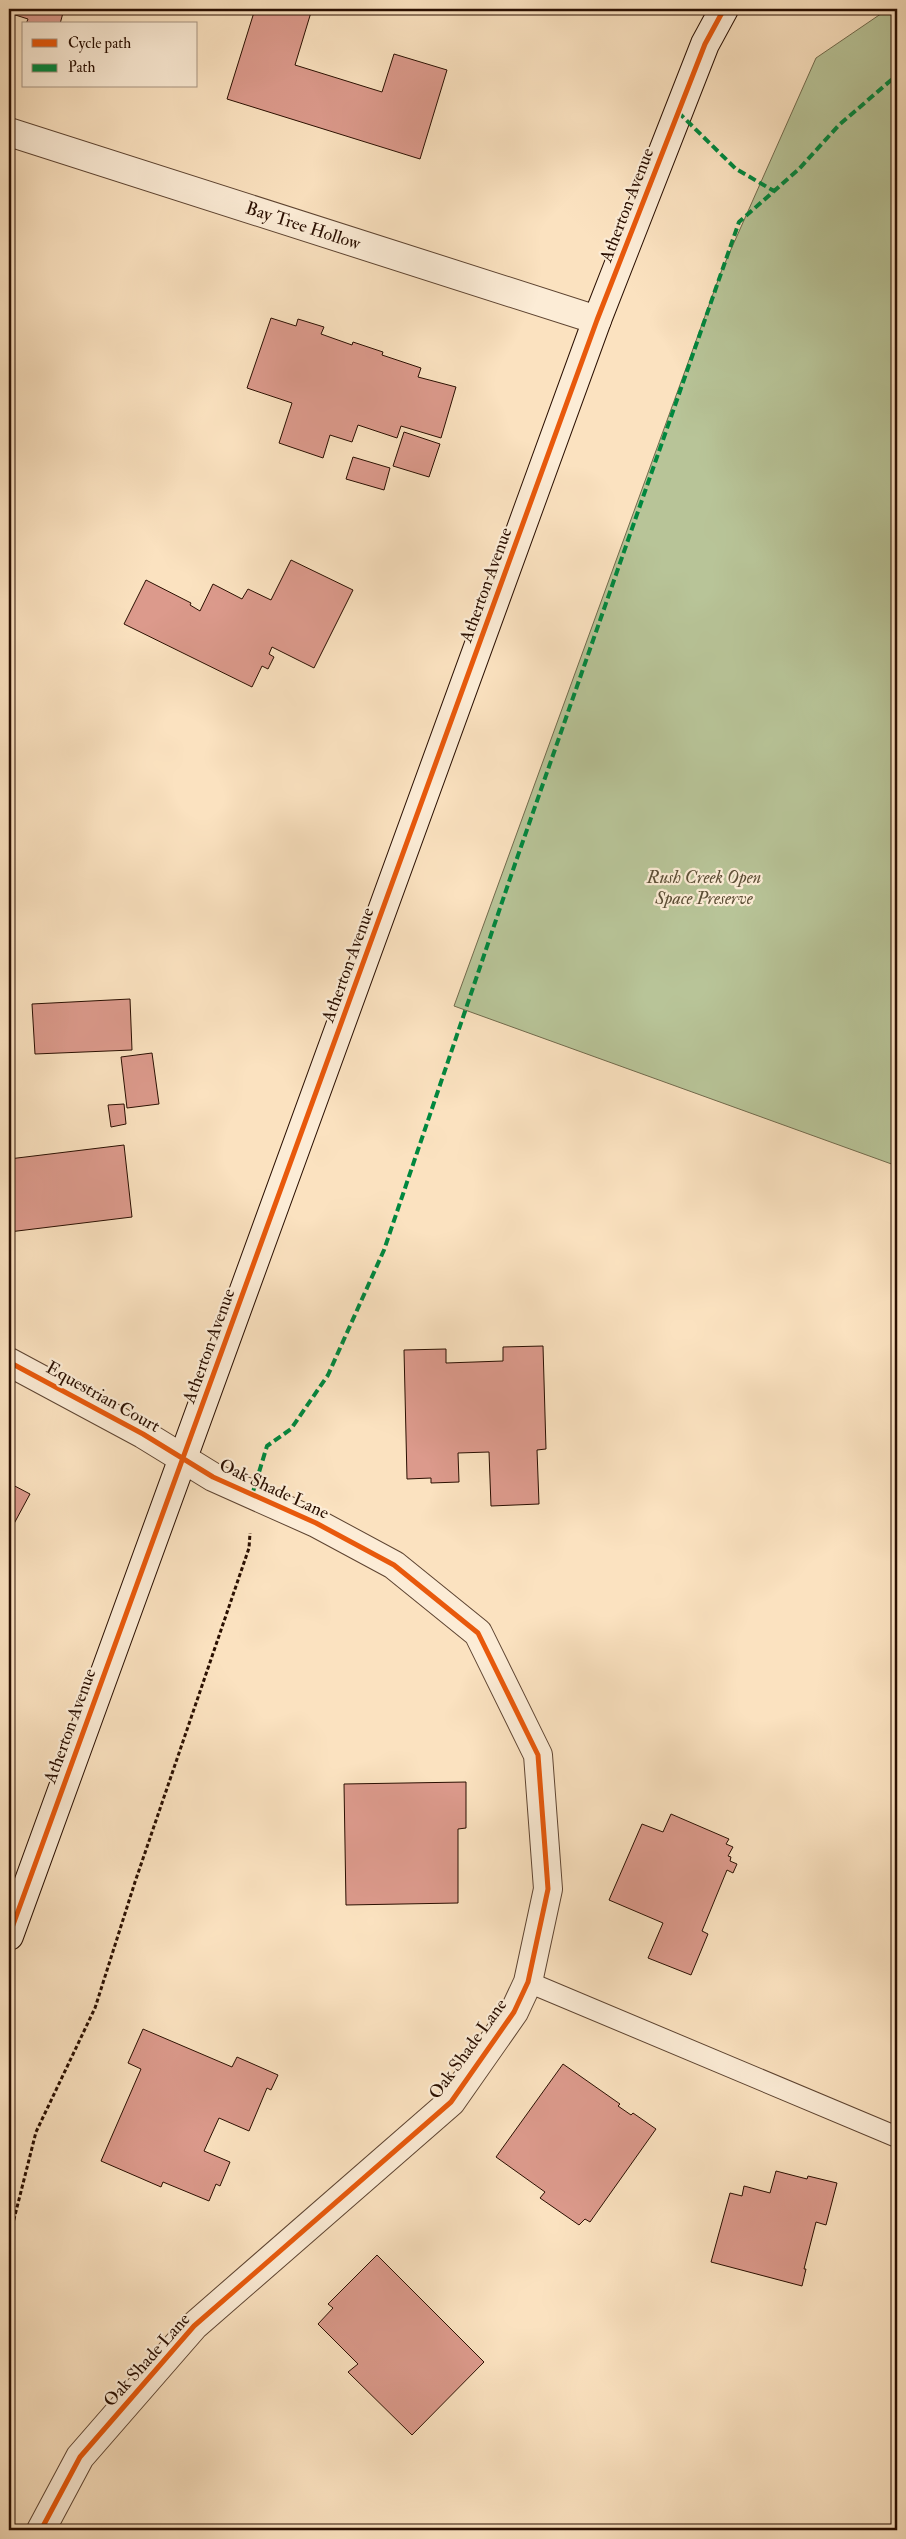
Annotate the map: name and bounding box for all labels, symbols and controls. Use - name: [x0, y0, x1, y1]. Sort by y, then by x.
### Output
- legend: [22, 22, 198, 88]
- text: Cycle path: [68, 34, 131, 54]
- text: Path: [68, 58, 95, 77]
- street label: Atherton Avenue: [594, 144, 660, 266]
- street label: Bay Tree Hollow: [243, 197, 364, 256]
- street label: Atherton Avenue: [454, 524, 518, 647]
- park label: Rush Creek Open Space Preserve: [646, 866, 761, 910]
- street label: Atherton Avenue: [316, 904, 380, 1027]
- street label: Atherton Avenue: [177, 1285, 241, 1408]
- street label: Equestrian Court: [42, 1356, 164, 1438]
- street label: Oak Shade Lane: [215, 1453, 333, 1525]
- street label: Atherton Avenue: [38, 1665, 102, 1788]
- street label: Oak Shade Lane: [424, 1994, 512, 2104]
- street label: Oak Shade Lane: [99, 2308, 196, 2412]

